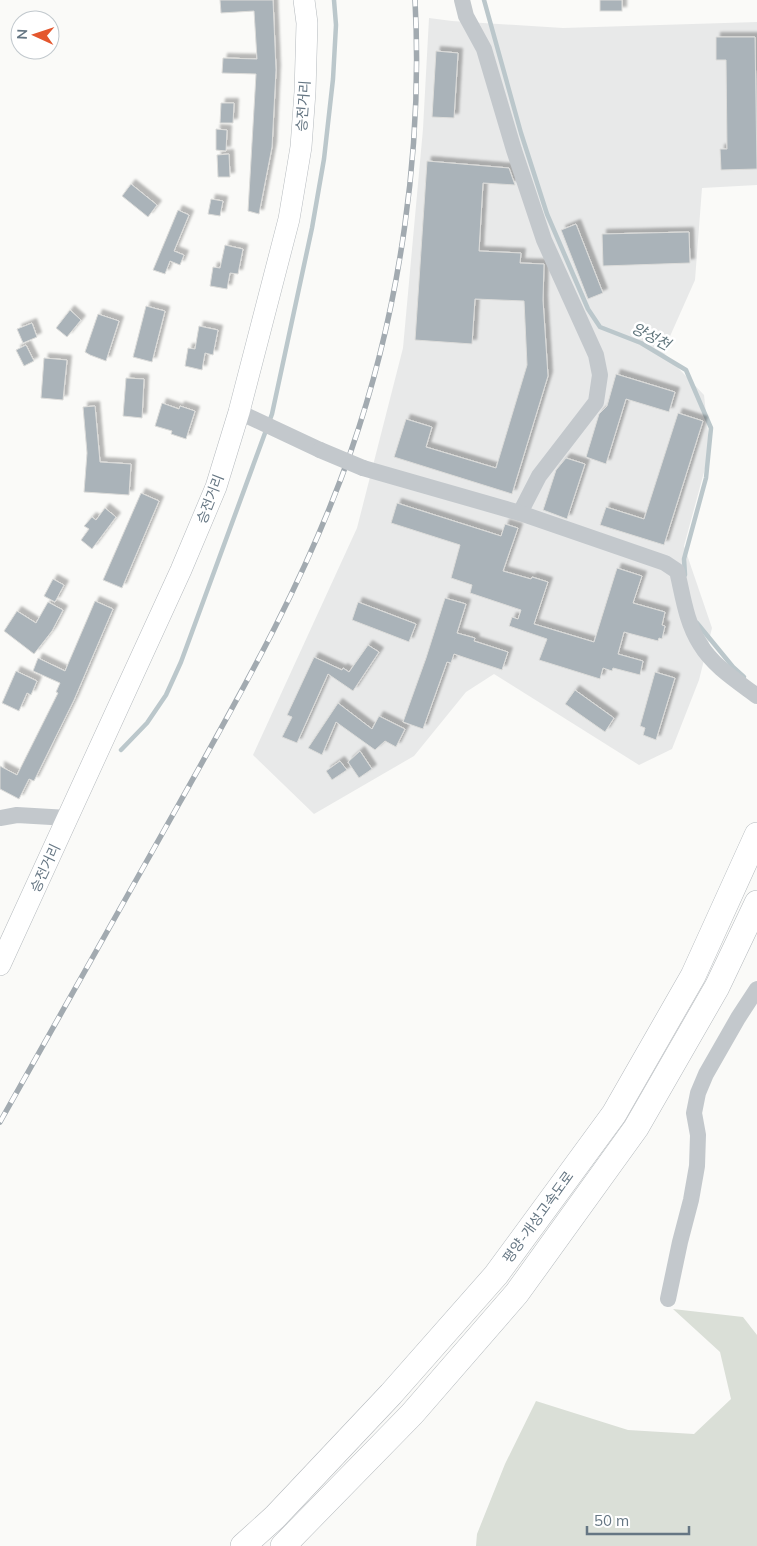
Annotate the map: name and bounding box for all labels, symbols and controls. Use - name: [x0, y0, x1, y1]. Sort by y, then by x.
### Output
- north arrow: [10, 10, 60, 60]
- text: N: [13, 29, 31, 40]
- street label: 승전거리: [292, 80, 314, 132]
- water label: 양성천: [628, 318, 676, 355]
- street label: 승전거리: [192, 472, 228, 526]
- street label: 승전거리: [26, 841, 64, 895]
- street label: 평양-개성고속도로: [499, 1168, 577, 1266]
- scale bar: [587, 1504, 690, 1536]
- text: 50 m: [594, 1511, 629, 1530]

